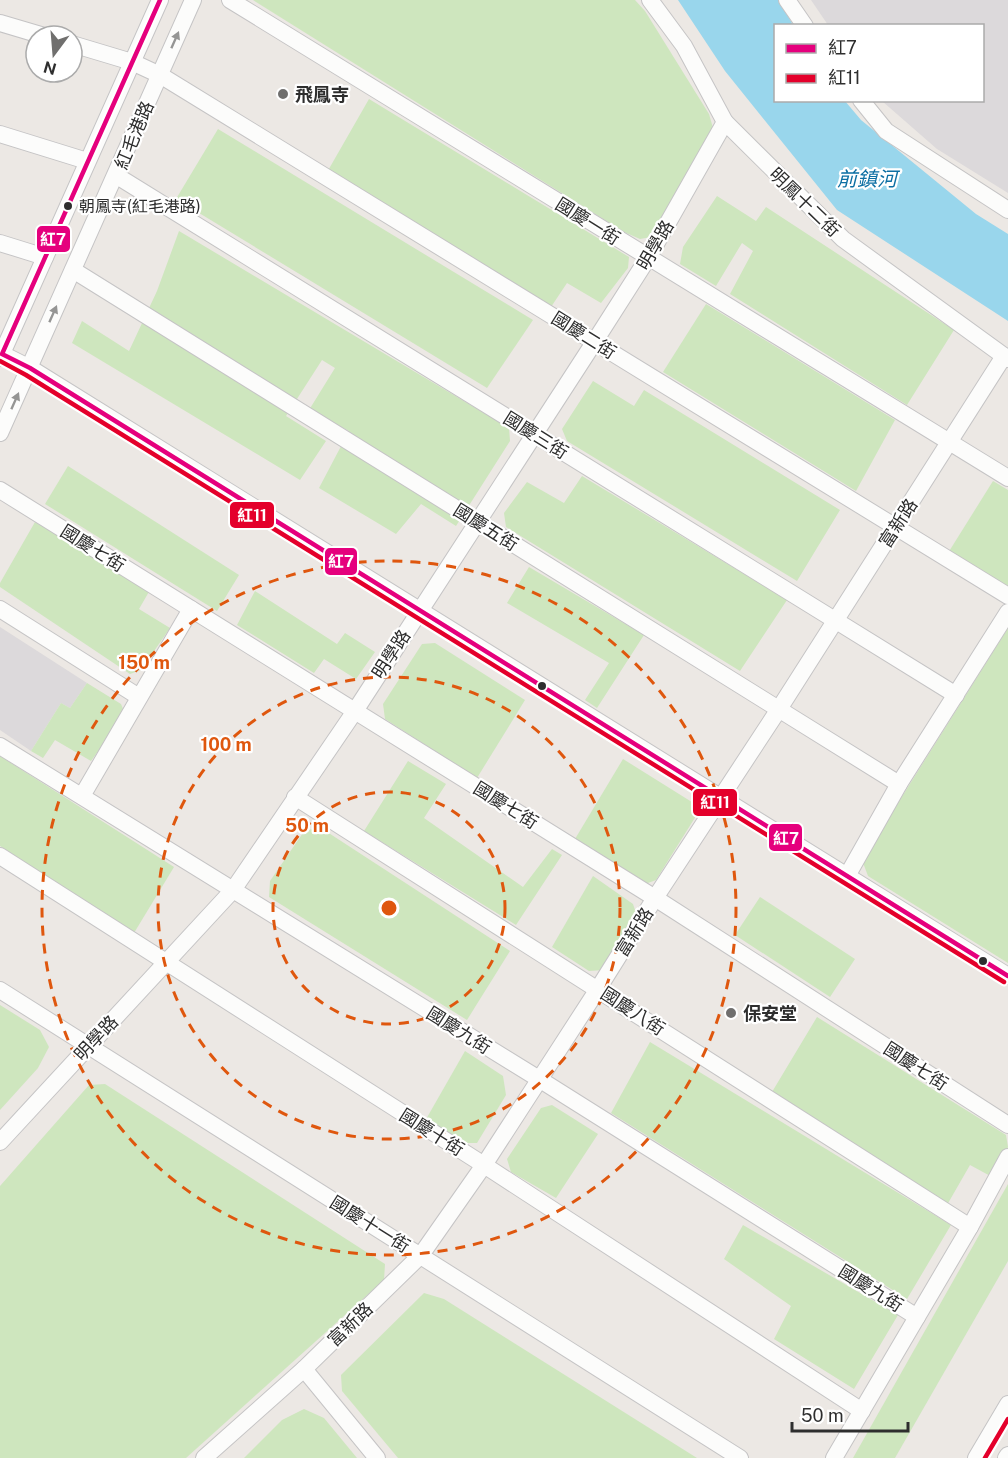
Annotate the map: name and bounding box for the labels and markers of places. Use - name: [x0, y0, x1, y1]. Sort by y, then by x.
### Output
- place label: 飛鳳寺: [295, 84, 349, 105]
- marker: 飛鳳寺: [276, 87, 290, 101]
- place label: 朝鳳寺(紅毛港路): [79, 197, 201, 216]
- marker: 朝鳳寺(紅毛港路): [62, 200, 74, 212]
- unlabelled marker: [536, 680, 548, 692]
- centre of rings: [379, 898, 399, 918]
- unlabelled marker: [977, 955, 989, 967]
- place label: 保安堂: [743, 1003, 797, 1024]
- marker: 保安堂: [724, 1006, 738, 1020]

